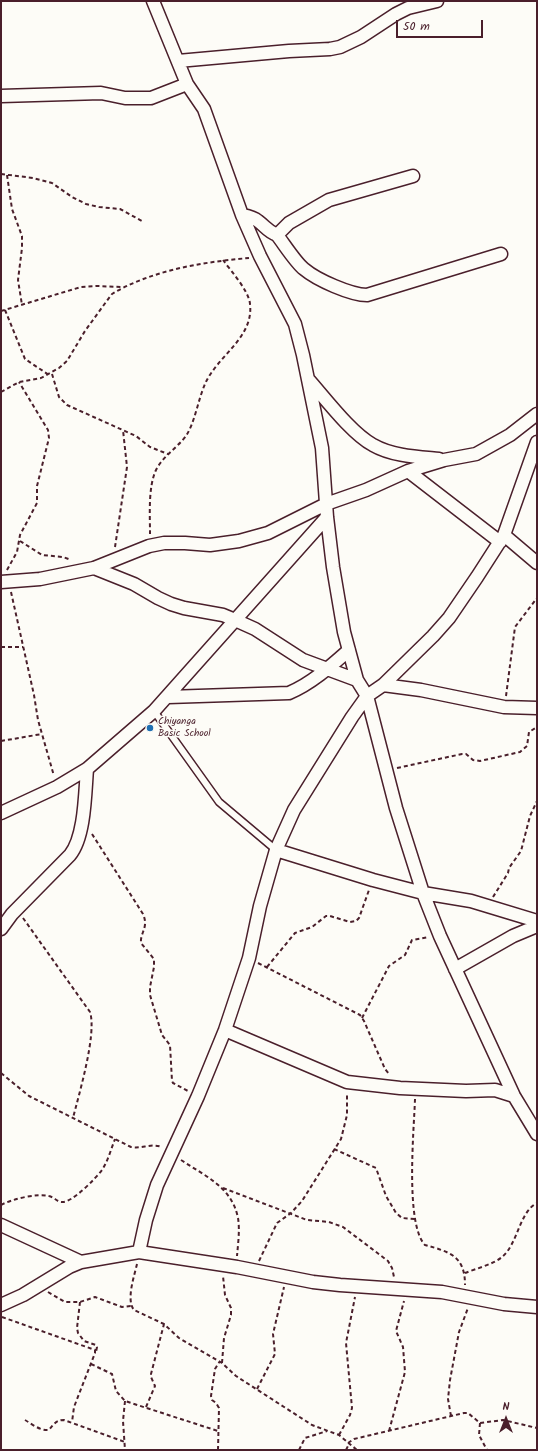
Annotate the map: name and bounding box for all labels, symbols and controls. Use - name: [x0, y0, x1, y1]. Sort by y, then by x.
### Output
- scale bar: [398, 12, 485, 38]
- text: 50 m: [403, 17, 430, 36]
- place label: Chiyanga Basic School: [158, 716, 211, 740]
- marker: Chiyanga Basic School: [145, 723, 155, 733]
- text: N: [503, 1398, 509, 1416]
- north arrow: [486, 1399, 526, 1439]

